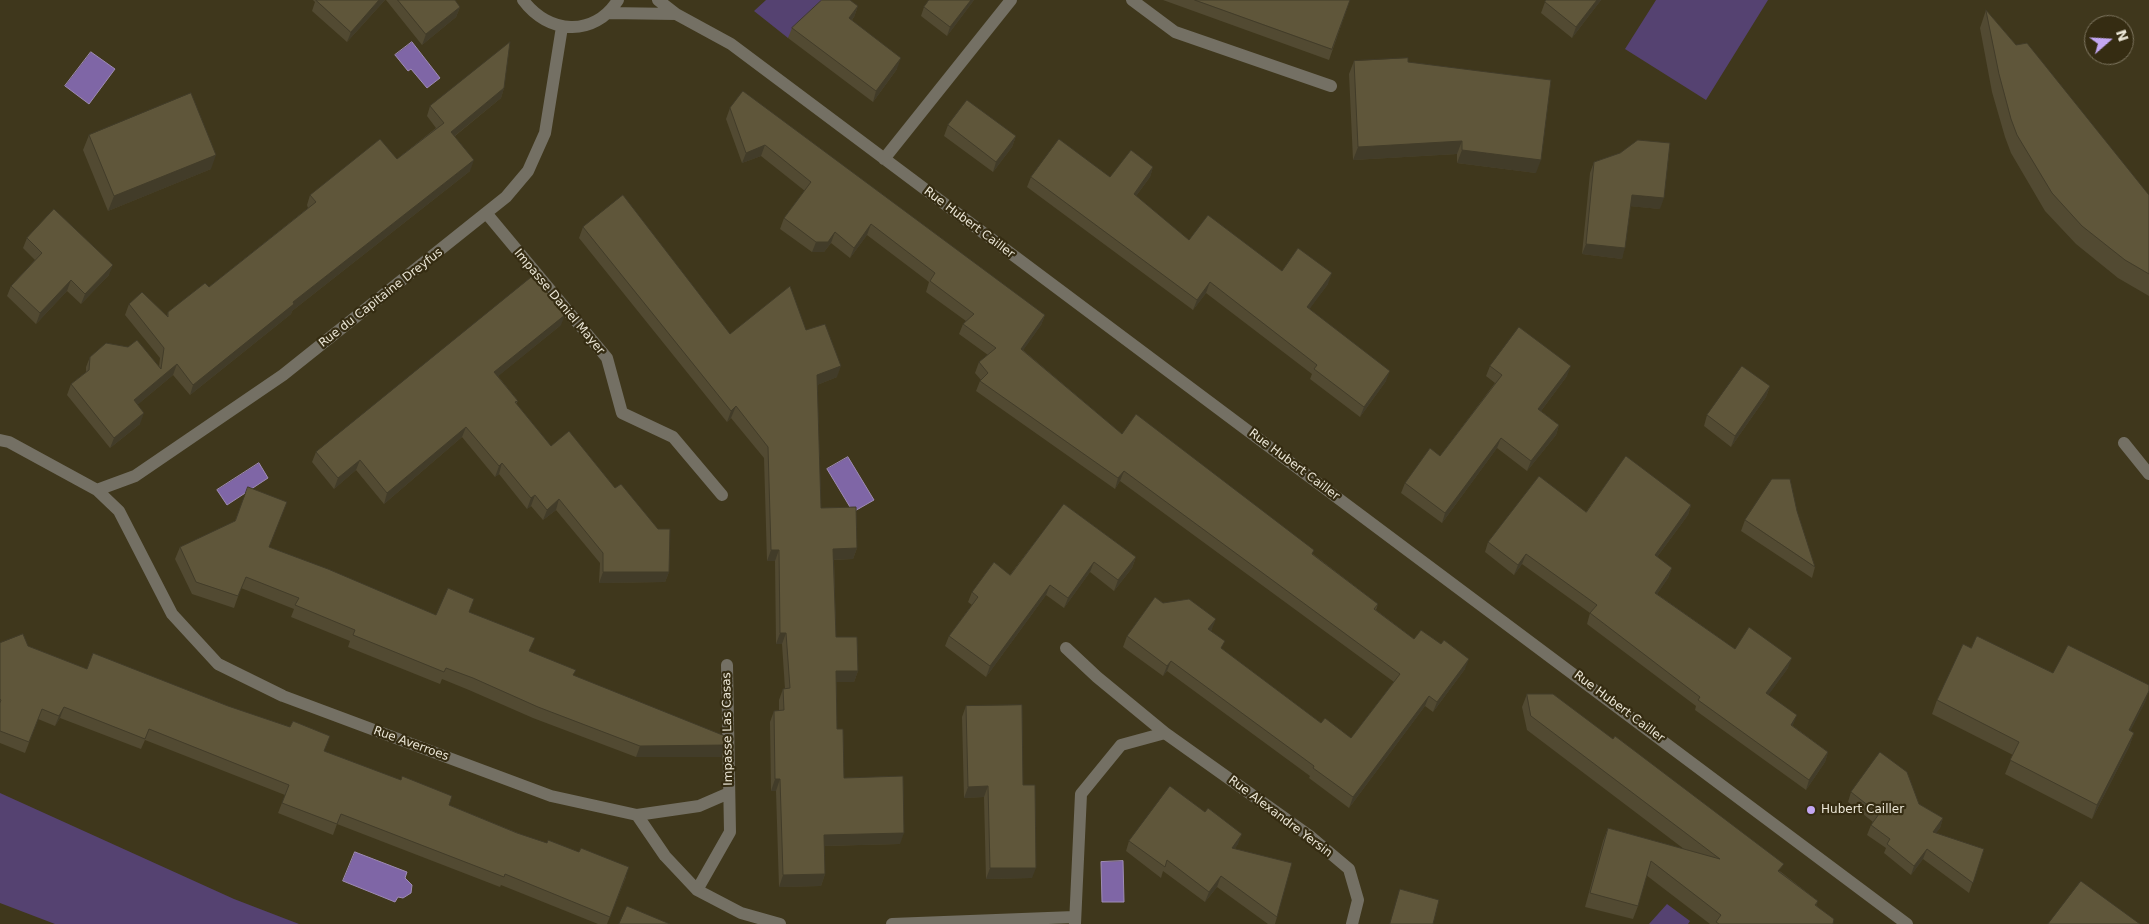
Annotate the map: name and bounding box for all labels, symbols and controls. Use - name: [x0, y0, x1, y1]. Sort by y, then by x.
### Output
- north arrow: [2084, 15, 2134, 65]
- text: N: [2113, 27, 2132, 44]
- street label: Rue Hubert Cailler: [921, 184, 1017, 262]
- street label: Rue du Capitaine Dreyfus: [316, 245, 446, 351]
- street label: Impasse Daniel Mayer: [511, 246, 607, 358]
- street label: Rue Hubert Cailler: [1246, 426, 1342, 504]
- street label: Rue Hubert Cailler: [1571, 668, 1667, 746]
- street label: Impasse Las Casas: [720, 672, 736, 786]
- street label: Rue Averroes: [371, 724, 451, 764]
- street label: Rue Alexandre Yersin: [1225, 773, 1335, 861]
- place label: Hubert Cailler: [1821, 803, 1904, 817]
- marker: Hubert Cailler: [1805, 804, 1817, 816]

